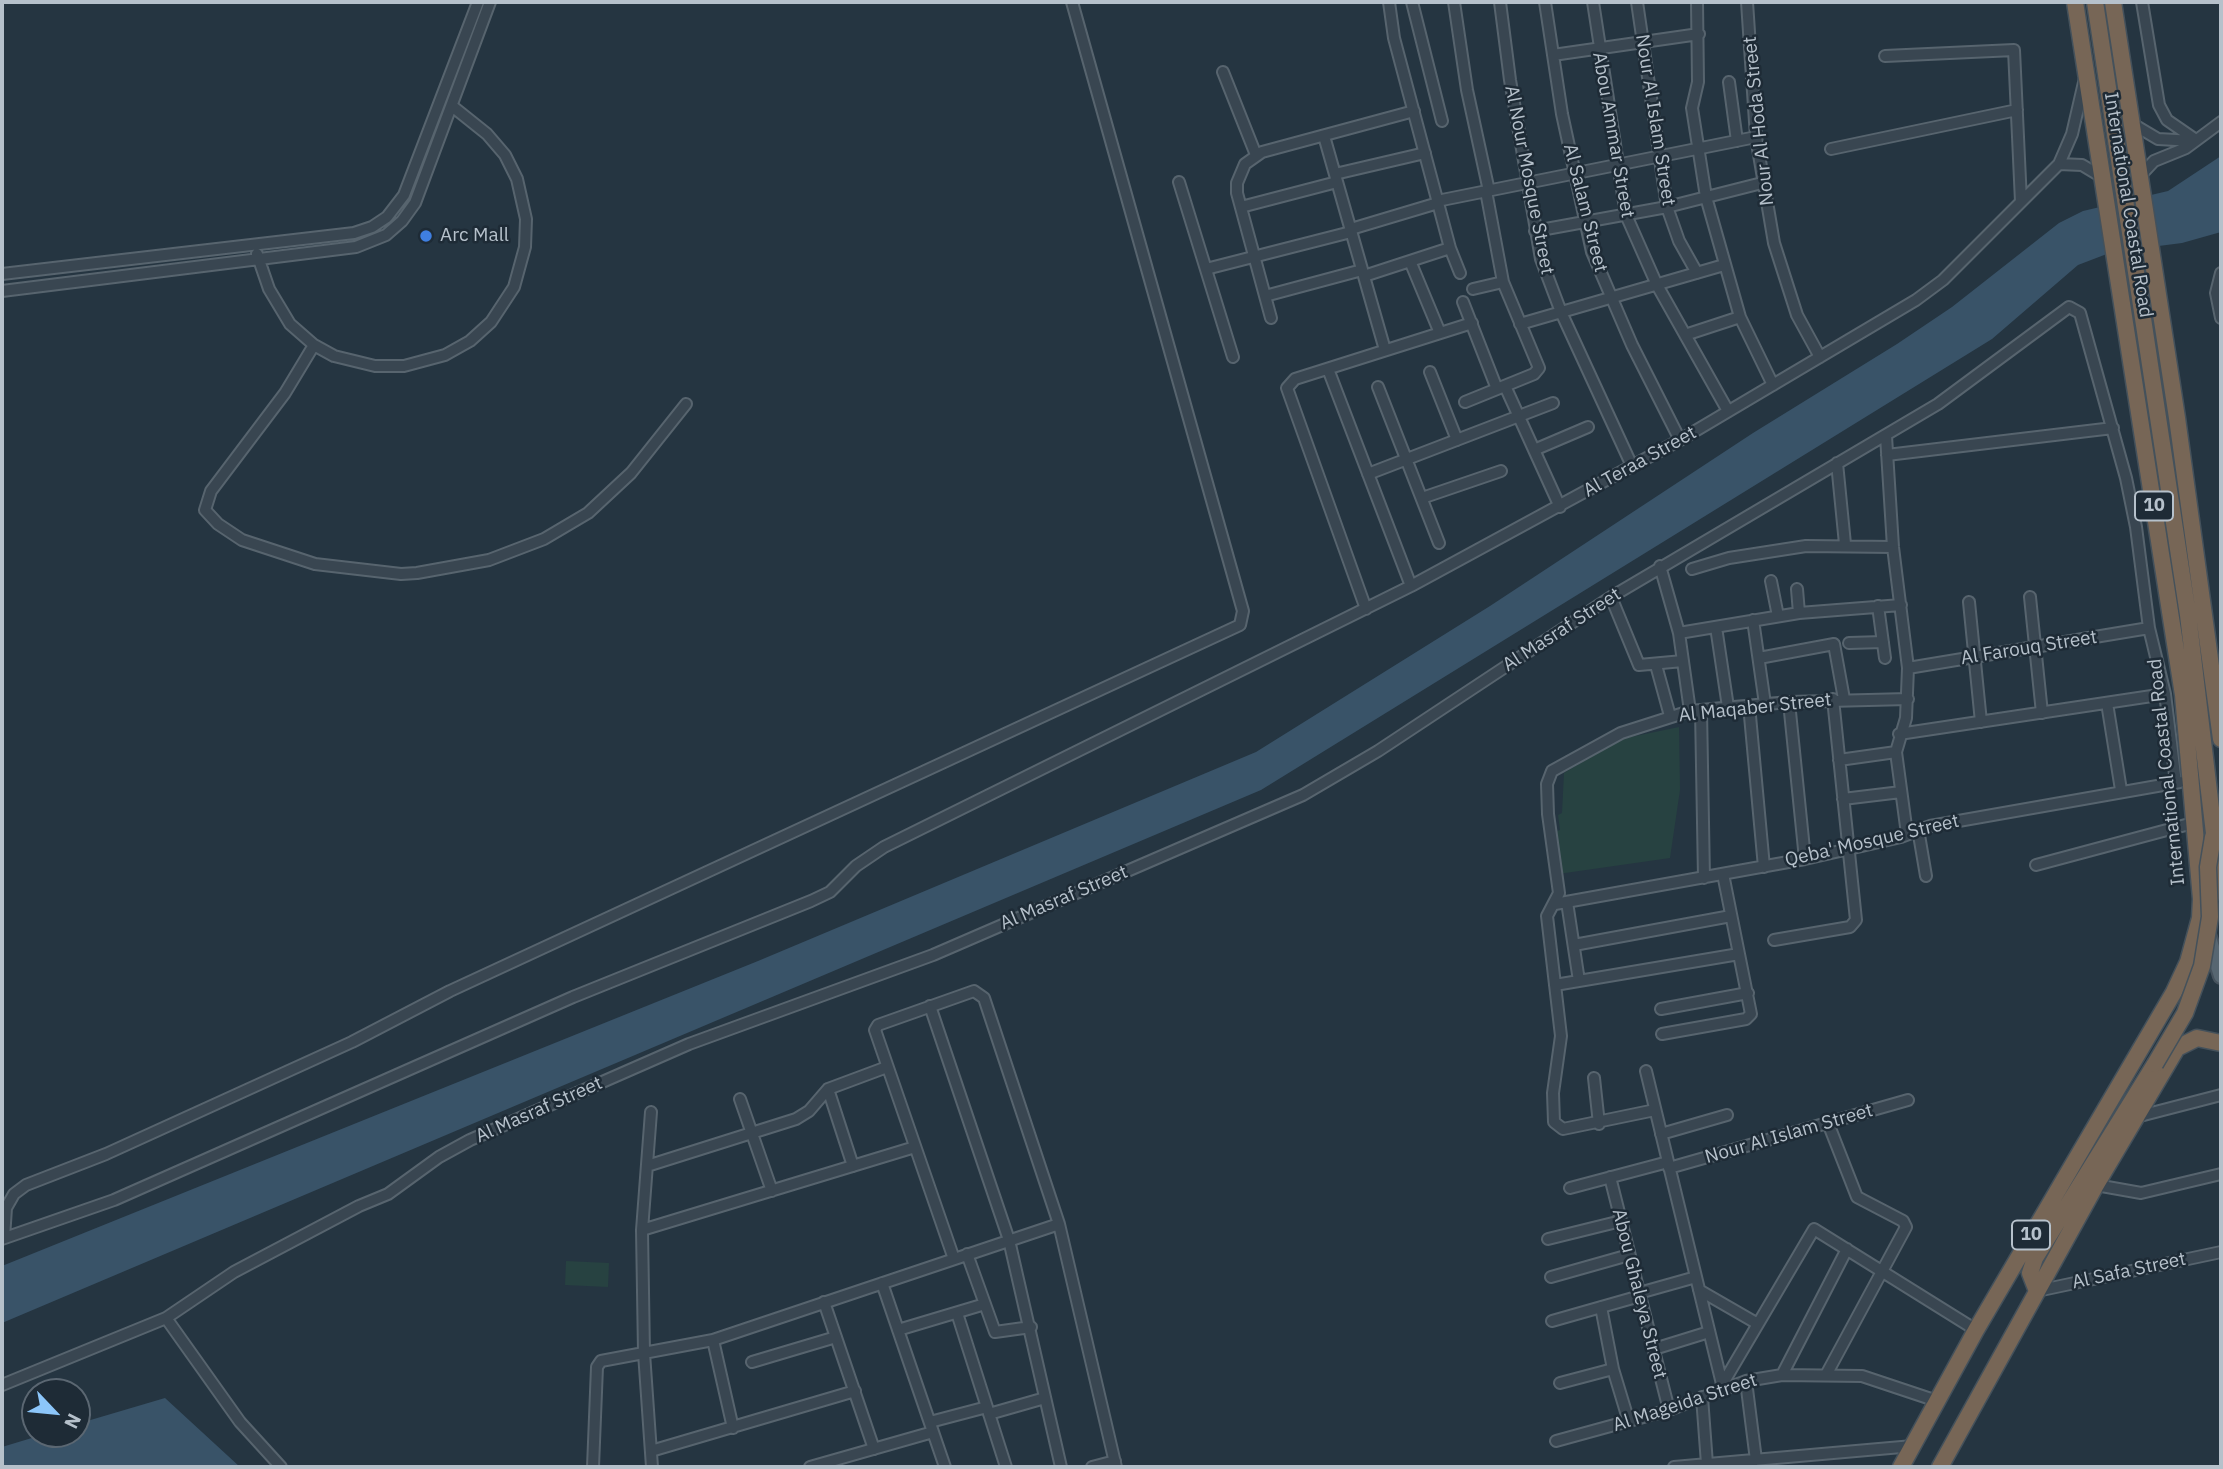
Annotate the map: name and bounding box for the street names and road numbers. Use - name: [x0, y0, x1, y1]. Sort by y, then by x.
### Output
- street label: Nour Al Islam Street: [1630, 33, 1680, 207]
- street label: Nour Al Hoda Street: [1739, 35, 1779, 207]
- street label: Abou Ammar Street: [1587, 50, 1639, 220]
- street label: Al Nour Mosque Street: [1499, 83, 1559, 277]
- street label: International Coastal Road: [2099, 91, 2157, 319]
- street label: Al Salam Street: [1558, 141, 1612, 275]
- street label: Al Teraa Street: [1580, 422, 1700, 502]
- road number: 10: [2135, 492, 2173, 520]
- street label: Al Masraf Street: [1499, 583, 1625, 677]
- street label: Al Farouq Street: [1959, 626, 2099, 670]
- street label: International Coastal Road: [2144, 658, 2190, 886]
- street label: Al Maqaber Street: [1677, 689, 1833, 727]
- street label: Qeba' Mosque Street: [1783, 810, 1961, 872]
- street label: Al Masraf Street: [997, 861, 1131, 935]
- street label: Al Masraf Street: [472, 1072, 606, 1148]
- street label: Nour Al Islam Street: [1702, 1099, 1876, 1169]
- street label: Abou Ghaleya Street: [1607, 1206, 1671, 1382]
- road number: 10: [2012, 1220, 2050, 1250]
- street label: Al Safa Street: [2070, 1248, 2188, 1294]
- street label: Al Mageida Street: [1610, 1369, 1760, 1437]

